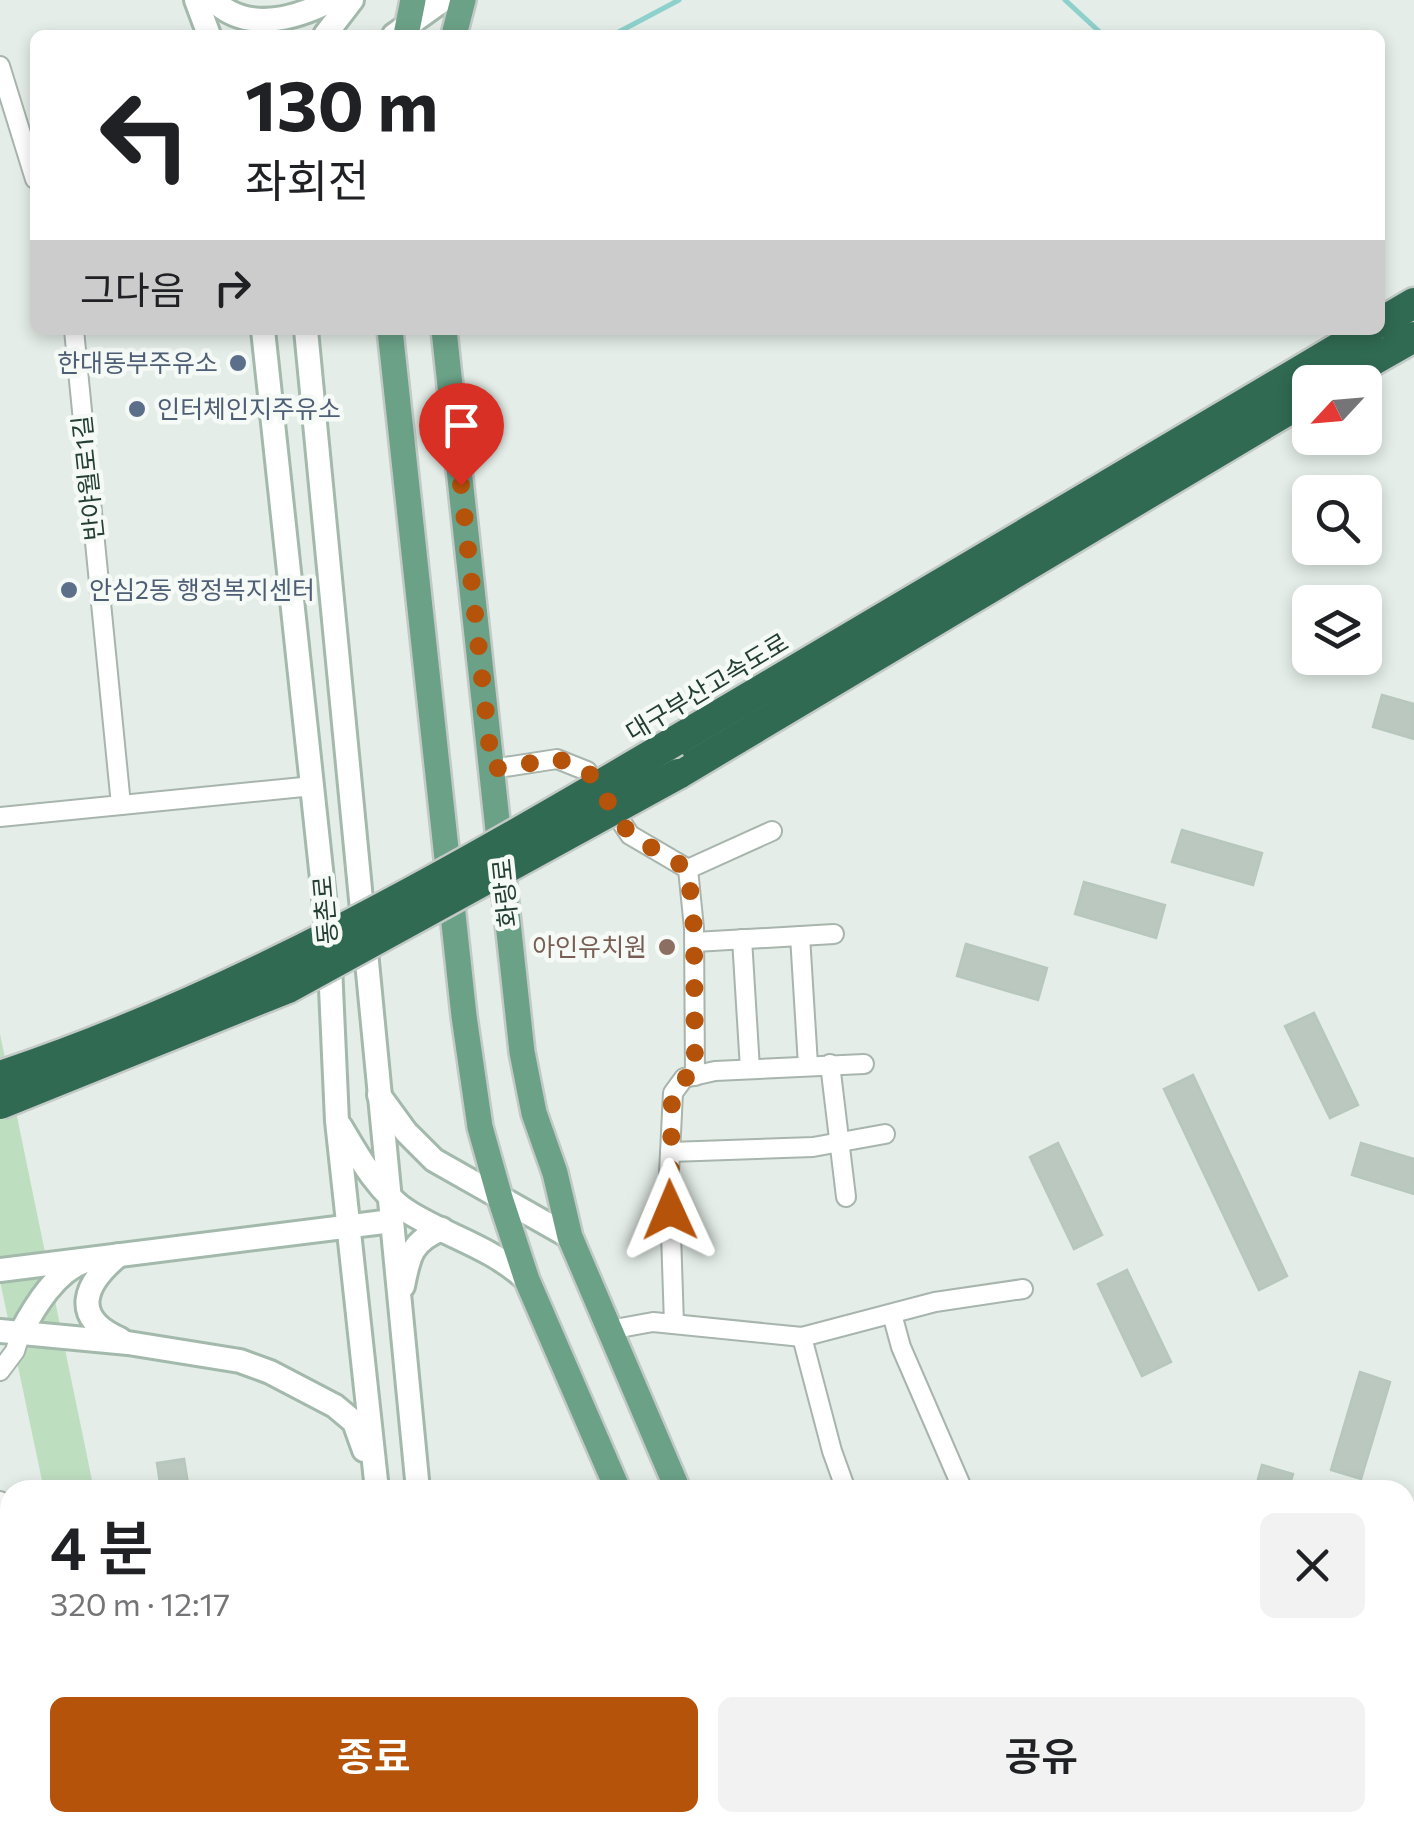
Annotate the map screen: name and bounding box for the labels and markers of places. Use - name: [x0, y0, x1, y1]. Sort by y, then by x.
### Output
- place label: 한대동부주유소: [57, 347, 218, 377]
- marker: 한대동부주유소: [227, 352, 249, 374]
- pin: [419, 383, 504, 486]
- place label: 인터체인지주유소: [157, 393, 341, 423]
- marker: 인터체인지주유소: [126, 398, 148, 420]
- place label: 안심2동 행정복지센터: [89, 574, 315, 604]
- marker: 안심2동 행정복지센터: [58, 579, 80, 601]
- place label: 아인유치원: [532, 931, 647, 961]
- marker: 아인유치원: [656, 936, 678, 958]

